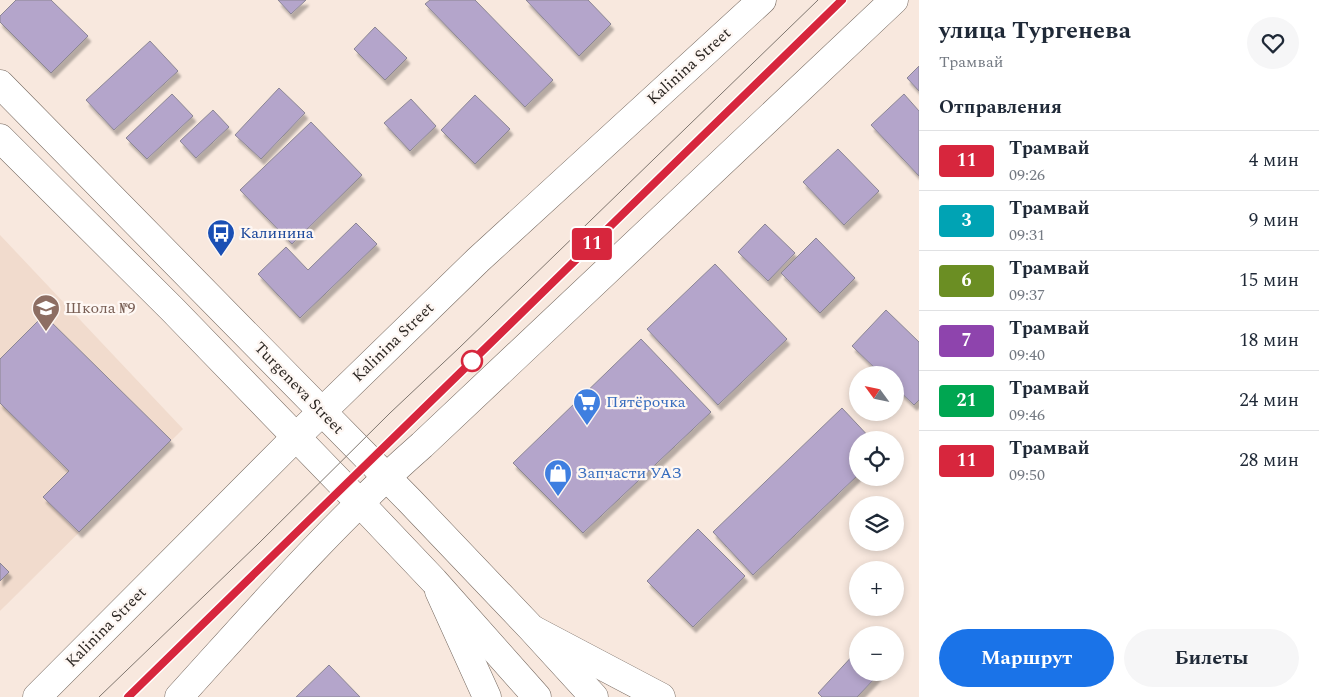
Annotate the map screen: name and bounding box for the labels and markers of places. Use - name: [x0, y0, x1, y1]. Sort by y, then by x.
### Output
- bus stop icon: Калинина: [206, 218, 236, 257]
- place label: Калинина: [240, 221, 314, 245]
- school or university icon: Школа №9: [31, 293, 61, 332]
- place label: Школа №9: [65, 296, 136, 320]
- unlabelled marker: [461, 350, 483, 372]
- supermarket icon: Пятёрочка: [572, 387, 602, 426]
- place label: Пятёрочка: [606, 390, 686, 414]
- shop icon: Запчасти УАЗ: [543, 458, 573, 497]
- place label: Запчасти УАЗ: [577, 461, 682, 485]

